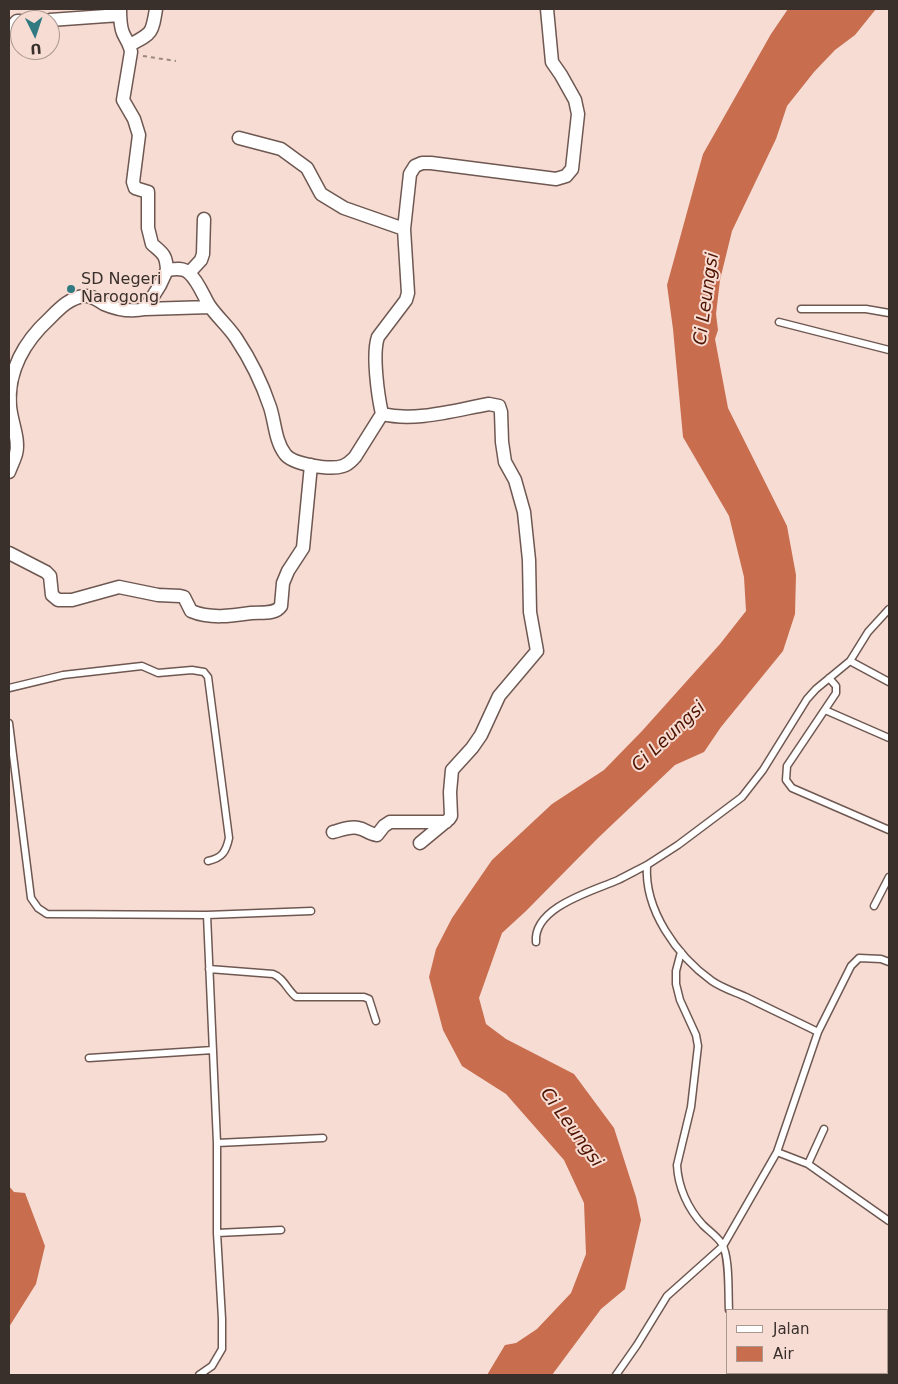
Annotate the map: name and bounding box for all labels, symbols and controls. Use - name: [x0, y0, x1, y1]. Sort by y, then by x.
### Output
- north arrow: [10, 10, 60, 60]
- text: U: [30, 41, 42, 57]
- water label: Ci Leungsi: [690, 251, 724, 347]
- place label: SD Negeri Narogong: [81, 270, 161, 308]
- marker: SD Negeri Narogong: [65, 283, 77, 295]
- water label: Ci Leungsi: [628, 697, 710, 777]
- water label: Ci Leungsi: [535, 1084, 607, 1172]
- legend: [726, 1309, 888, 1374]
- text: Jalan: [773, 1320, 809, 1338]
- text: Air: [773, 1345, 794, 1363]

